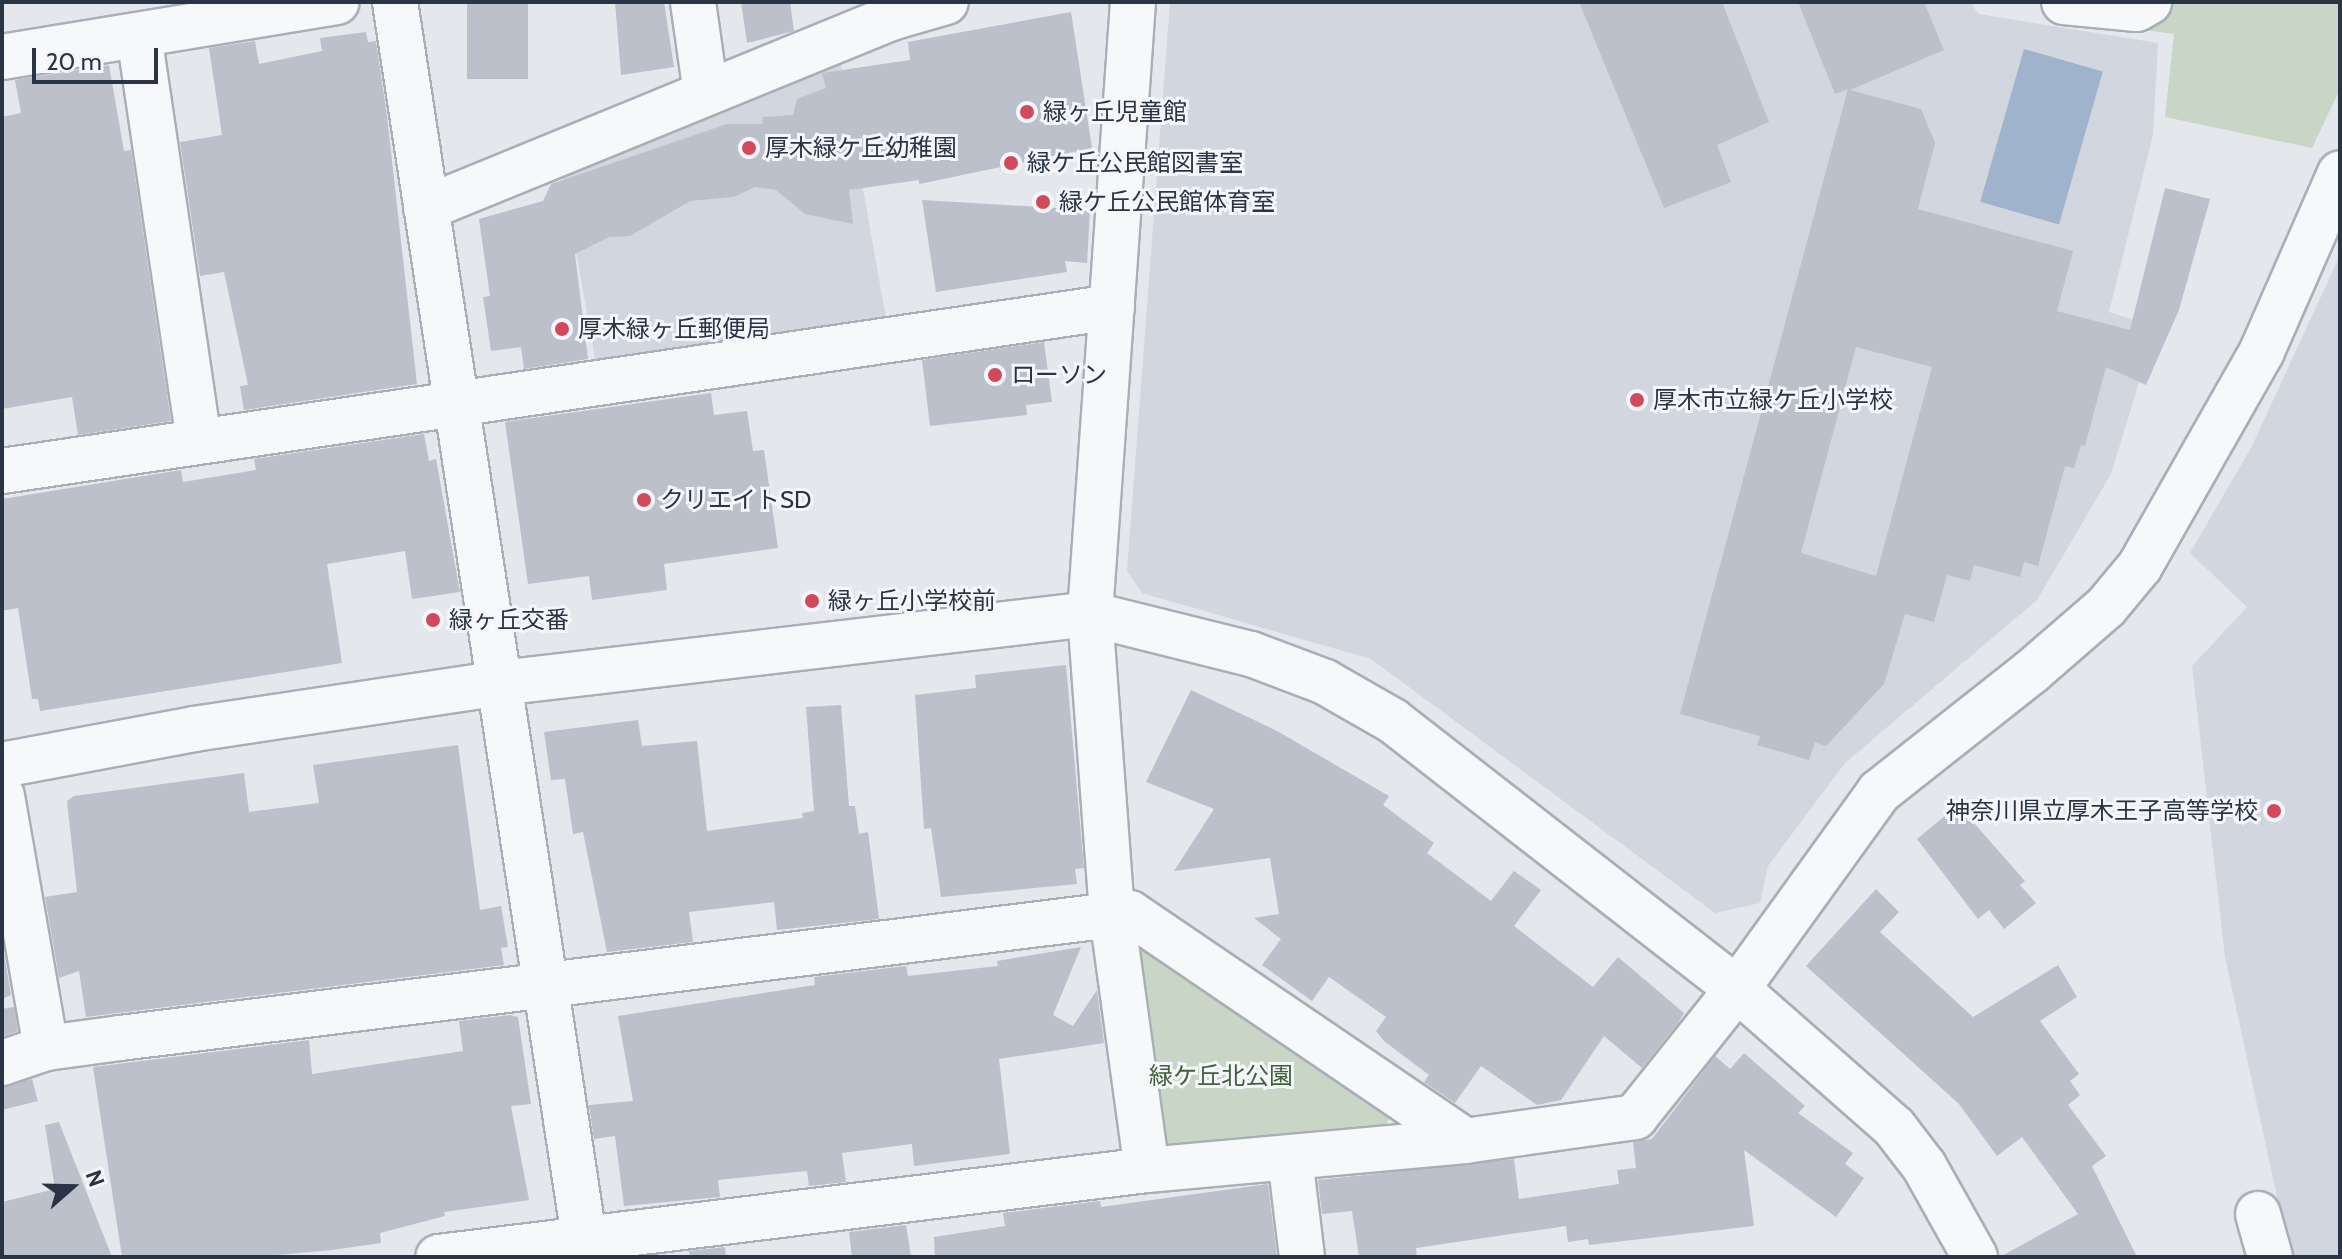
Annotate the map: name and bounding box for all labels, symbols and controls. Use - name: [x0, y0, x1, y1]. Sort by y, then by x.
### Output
- scale bar: [36, 32, 162, 82]
- text: 20 m: [46, 47, 102, 76]
- place label: 緑ヶ丘児童館: [1043, 98, 1187, 126]
- marker: 緑ヶ丘児童館: [1018, 103, 1036, 121]
- place label: 厚木緑ケ丘幼稚園: [765, 134, 957, 162]
- marker: 厚木緑ケ丘幼稚園: [740, 139, 758, 157]
- place label: 緑ケ丘公民館図書室: [1027, 149, 1243, 177]
- marker: 緑ケ丘公民館図書室: [1002, 154, 1020, 172]
- place label: 緑ケ丘公民館体育室: [1059, 188, 1275, 216]
- marker: 緑ケ丘公民館体育室: [1034, 193, 1052, 211]
- place label: 厚木緑ヶ丘郵便局: [578, 315, 770, 343]
- marker: 厚木緑ヶ丘郵便局: [553, 320, 571, 338]
- place label: ローソン: [1011, 361, 1107, 389]
- marker: ローソン: [986, 366, 1004, 384]
- place label: 厚木市立緑ケ丘小学校: [1653, 386, 1893, 414]
- marker: 厚木市立緑ケ丘小学校: [1628, 391, 1646, 409]
- place label: クリエイトSD: [660, 486, 811, 514]
- marker: クリエイトSD: [635, 491, 653, 509]
- place label: 緑ヶ丘小学校前: [828, 587, 996, 615]
- marker: 緑ヶ丘小学校前: [803, 592, 821, 610]
- place label: 緑ヶ丘交番: [449, 606, 569, 634]
- marker: 緑ヶ丘交番: [424, 611, 442, 629]
- place label: 神奈川県立厚木王子高等学校: [1946, 797, 2258, 825]
- marker: 神奈川県立厚木王子高等学校: [2265, 802, 2283, 820]
- park label: 緑ケ丘北公園: [1149, 1062, 1293, 1090]
- north arrow: [32, 1147, 112, 1227]
- text: N: [80, 1167, 110, 1191]

